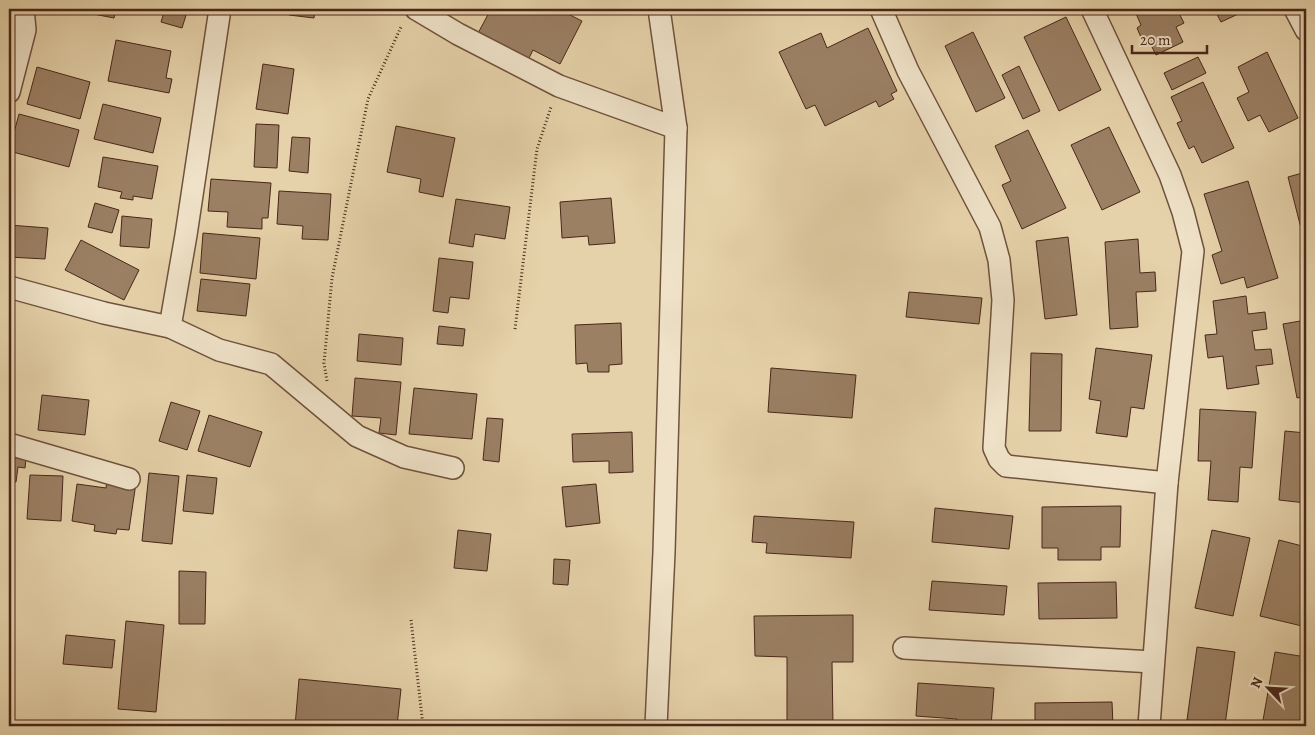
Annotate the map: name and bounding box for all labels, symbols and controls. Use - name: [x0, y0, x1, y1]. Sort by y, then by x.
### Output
- scale bar: [1132, 22, 1208, 54]
- text: 20 m: [1140, 30, 1171, 50]
- north arrow: [1242, 662, 1292, 712]
- text: N: [1246, 674, 1267, 691]

